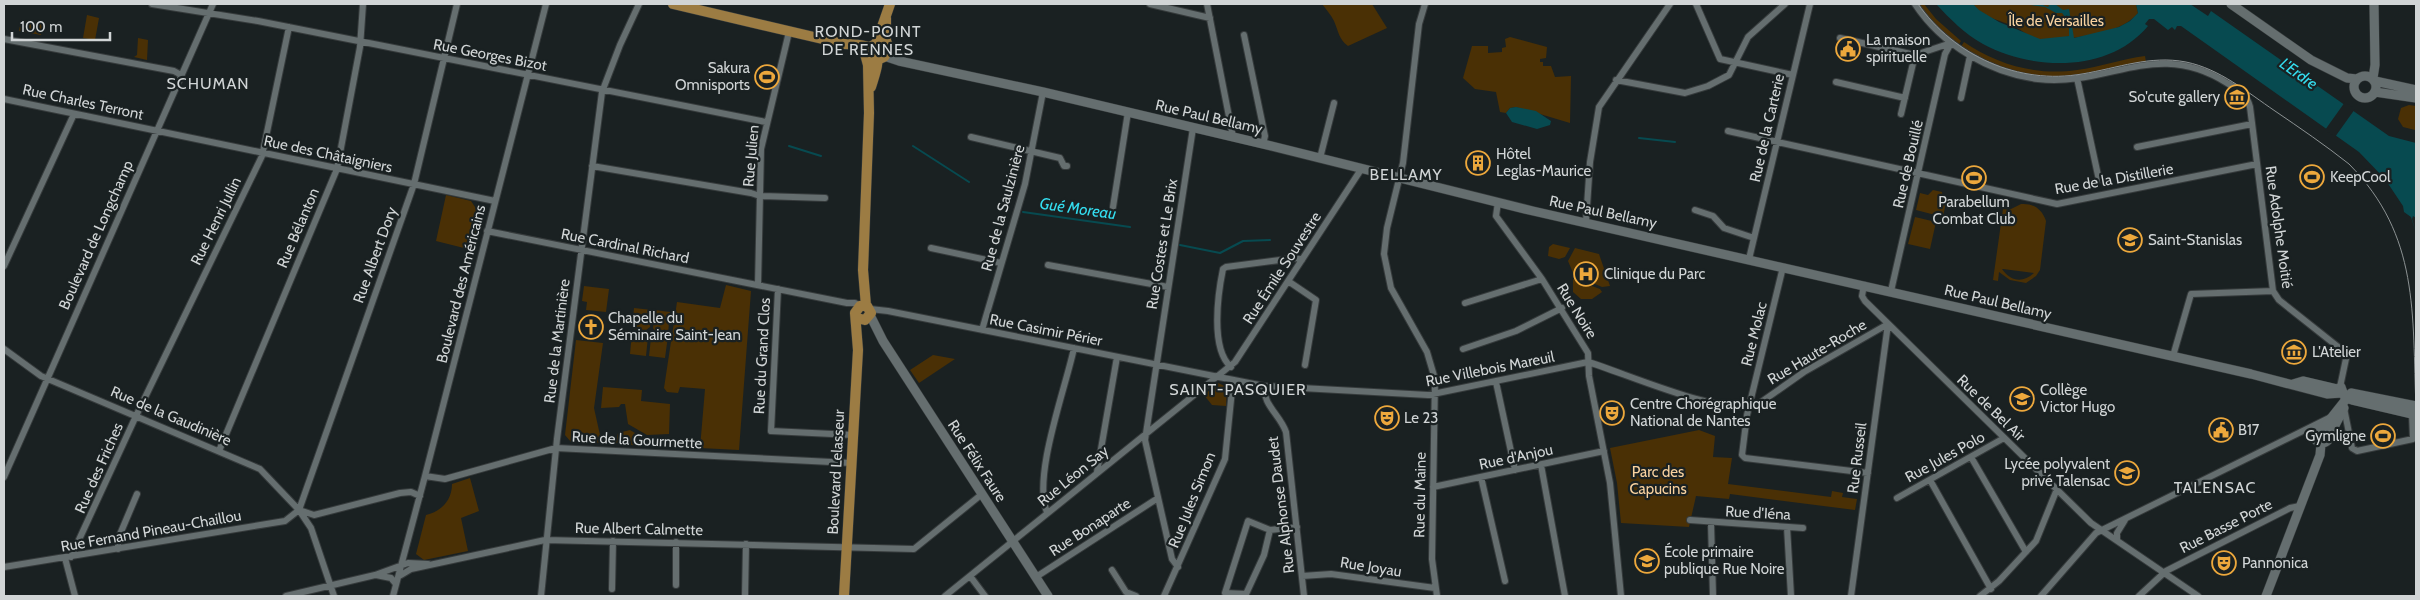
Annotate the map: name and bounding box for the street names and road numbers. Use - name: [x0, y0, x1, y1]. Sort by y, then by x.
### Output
- street label: Rue Georges Bizot: [432, 35, 548, 75]
- street label: Rue de la Carterie: [1746, 72, 1788, 184]
- street label: Rue Charles Terront: [21, 80, 145, 124]
- street label: Rue Paul Bellamy: [1154, 96, 1265, 138]
- street label: Rue de Bouillé: [1889, 118, 1927, 210]
- street label: Rue Julien: [739, 124, 763, 188]
- street label: Rue des Châtaigniers: [262, 132, 394, 176]
- street label: Rue de la Saulzinière: [977, 142, 1029, 273]
- street label: Boulevard de Longchamp: [55, 158, 137, 312]
- street label: Rue de la Distillerie: [2053, 160, 2175, 198]
- street label: Rue Adolphe Moitié: [2261, 164, 2297, 290]
- street label: Rue Henri Jullin: [187, 174, 245, 268]
- street label: Rue Costes et Le Brix: [1143, 177, 1181, 311]
- street label: Rue Bélanton: [273, 185, 323, 271]
- street label: Rue Paul Bellamy: [1548, 192, 1659, 232]
- street label: Boulevard des Américains: [433, 203, 489, 365]
- street label: Rue Albert Dory: [349, 204, 401, 306]
- street label: Rue Émile Souvestre: [1238, 208, 1325, 327]
- street label: Rue Cardinal Richard: [560, 225, 690, 267]
- street label: Rue de la Martinière: [540, 278, 574, 404]
- street label: Rue Noire: [1553, 280, 1601, 342]
- street label: Rue Paul Bellamy: [1943, 281, 2054, 323]
- street label: Rue du Grand Clos: [750, 297, 774, 415]
- street label: Rue Molac: [1737, 300, 1771, 368]
- street label: Rue Casimir Périer: [988, 310, 1104, 350]
- street label: Rue Haute-Roche: [1764, 315, 1870, 389]
- street label: Rue Villebois Mareuil: [1424, 348, 1556, 390]
- street label: Rue de Bel Air: [1953, 371, 2029, 445]
- street label: Rue de la Gaudinière: [108, 382, 234, 450]
- street label: Boulevard Lelasseur: [824, 409, 848, 535]
- street label: Rue Félix Faure: [944, 417, 1010, 506]
- street label: Rue des Friches: [71, 420, 127, 516]
- street label: Rue Russeil: [1844, 421, 1870, 494]
- street label: Rue de la Gourmette: [571, 428, 703, 452]
- street label: Rue Jules Polo: [1902, 428, 1988, 486]
- street label: Rue Alphonse Daudet: [1264, 436, 1298, 574]
- street label: Rue d'Anjou: [1477, 440, 1555, 474]
- street label: Rue Léon Say: [1034, 442, 1112, 510]
- street label: Rue Jules Simon: [1165, 449, 1219, 551]
- street label: Rue du Maine: [1410, 452, 1430, 538]
- street label: Rue Bonaparte: [1046, 494, 1134, 560]
- street label: Rue Basse Porte: [2177, 495, 2276, 557]
- street label: Rue d'Iéna: [1725, 502, 1792, 524]
- street label: Rue Fernand Pineau-Chaillou: [59, 506, 243, 556]
- street label: Rue Albert Calmette: [575, 519, 704, 539]
- street label: Rue Joyau: [1339, 553, 1403, 581]

